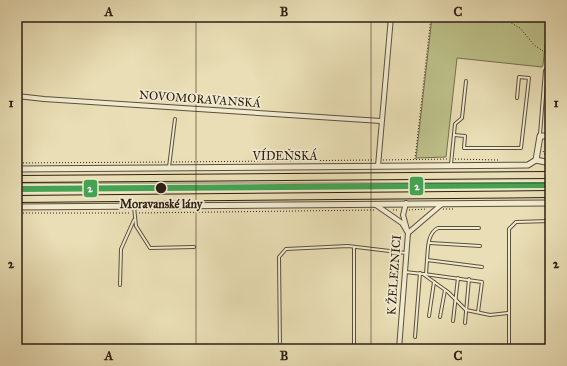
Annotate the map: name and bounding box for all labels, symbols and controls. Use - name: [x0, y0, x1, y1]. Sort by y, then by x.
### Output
- text: A: [104, 4, 114, 20]
- text: B: [280, 4, 289, 20]
- text: C: [454, 4, 463, 20]
- street label: NOVOMORAVANSKÁ: [139, 87, 262, 110]
- text: 1: [8, 95, 14, 111]
- text: 1: [553, 95, 559, 111]
- street label: VÍDEŇSKÁ: [252, 147, 318, 163]
- line badge: 2: [409, 176, 424, 196]
- line badge: 2: [83, 179, 98, 198]
- text: 2: [414, 180, 420, 193]
- marker: Moravanské lány: [154, 181, 168, 195]
- text: 2: [87, 182, 93, 195]
- place label: Moravanské lány: [120, 197, 204, 212]
- street label: K ŽELEZNICI: [382, 234, 404, 316]
- text: 2: [8, 256, 15, 272]
- text: 2: [553, 256, 560, 272]
- text: A: [104, 348, 114, 364]
- text: B: [280, 348, 289, 364]
- text: C: [454, 348, 463, 364]

